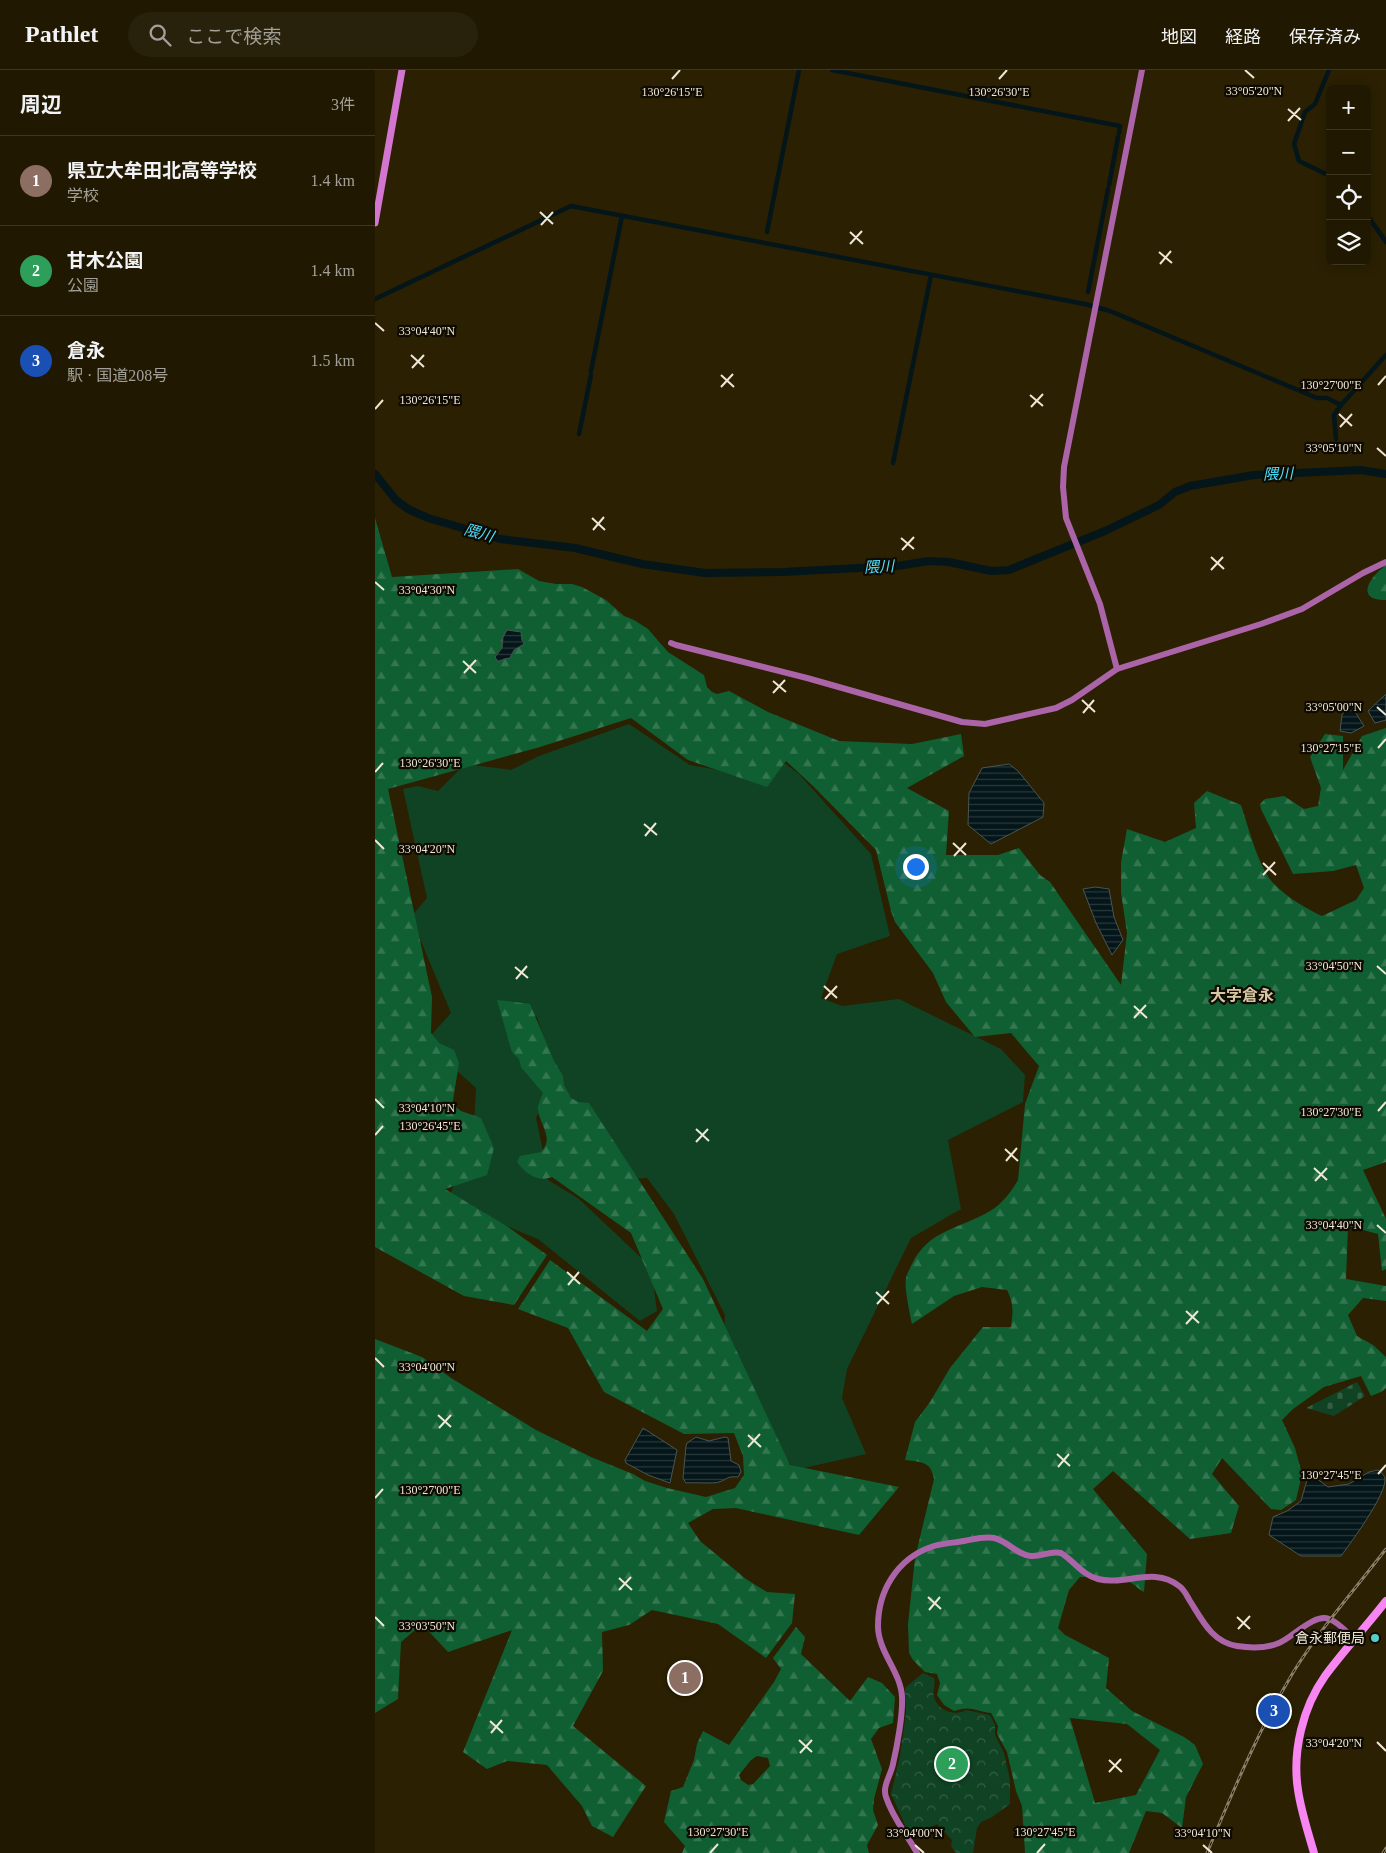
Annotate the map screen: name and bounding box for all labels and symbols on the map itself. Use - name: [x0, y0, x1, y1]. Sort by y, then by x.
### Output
- text: 33°05'20"N: [1226, 84, 1283, 98]
- text: 130°26'15"E: [641, 85, 703, 99]
- text: 130°26'30"E: [968, 85, 1030, 99]
- text: 33°04'40"N: [399, 324, 456, 338]
- text: 130°27'00"E: [1300, 378, 1362, 392]
- text: 130°26'15"E: [399, 393, 461, 407]
- text: 33°05'10"N: [1306, 441, 1363, 455]
- water label: 隈川: [1263, 465, 1295, 483]
- water label: 隈川: [462, 521, 498, 545]
- water label: 隈川: [864, 558, 896, 576]
- text: 33°04'30"N: [399, 583, 456, 597]
- text: 33°05'00"N: [1306, 700, 1363, 714]
- text: 130°27'15"E: [1300, 741, 1362, 755]
- text: 130°26'30"E: [399, 756, 461, 770]
- text: 33°04'20"N: [399, 842, 456, 856]
- your location: [903, 854, 929, 880]
- text: 33°04'50"N: [1306, 959, 1363, 973]
- district label: 大字倉永: [1210, 987, 1274, 1004]
- text: 33°04'10"N: [399, 1101, 456, 1115]
- text: 130°27'30"E: [1300, 1105, 1362, 1119]
- text: 130°26'45"E: [399, 1119, 461, 1133]
- text: 33°04'40"N: [1306, 1218, 1363, 1232]
- text: 33°04'00"N: [399, 1360, 456, 1374]
- text: 130°27'45"E: [1300, 1468, 1362, 1482]
- text: 130°27'00"E: [399, 1483, 461, 1497]
- text: 33°03'50"N: [399, 1619, 456, 1633]
- place label: 倉永郵便局: [1295, 1631, 1365, 1646]
- marker: 倉永郵便局: [1369, 1632, 1381, 1644]
- pin: 1: [669, 1659, 701, 1697]
- pin: 3: [1258, 1692, 1290, 1730]
- text: 33°04'20"N: [1306, 1736, 1363, 1750]
- pin: 2: [936, 1745, 968, 1783]
- text: 130°27'30"E: [687, 1825, 749, 1839]
- text: 130°27'45"E: [1014, 1825, 1076, 1839]
- text: 33°04'00"N: [887, 1826, 944, 1840]
- text: 33°04'10"N: [1175, 1826, 1232, 1840]

